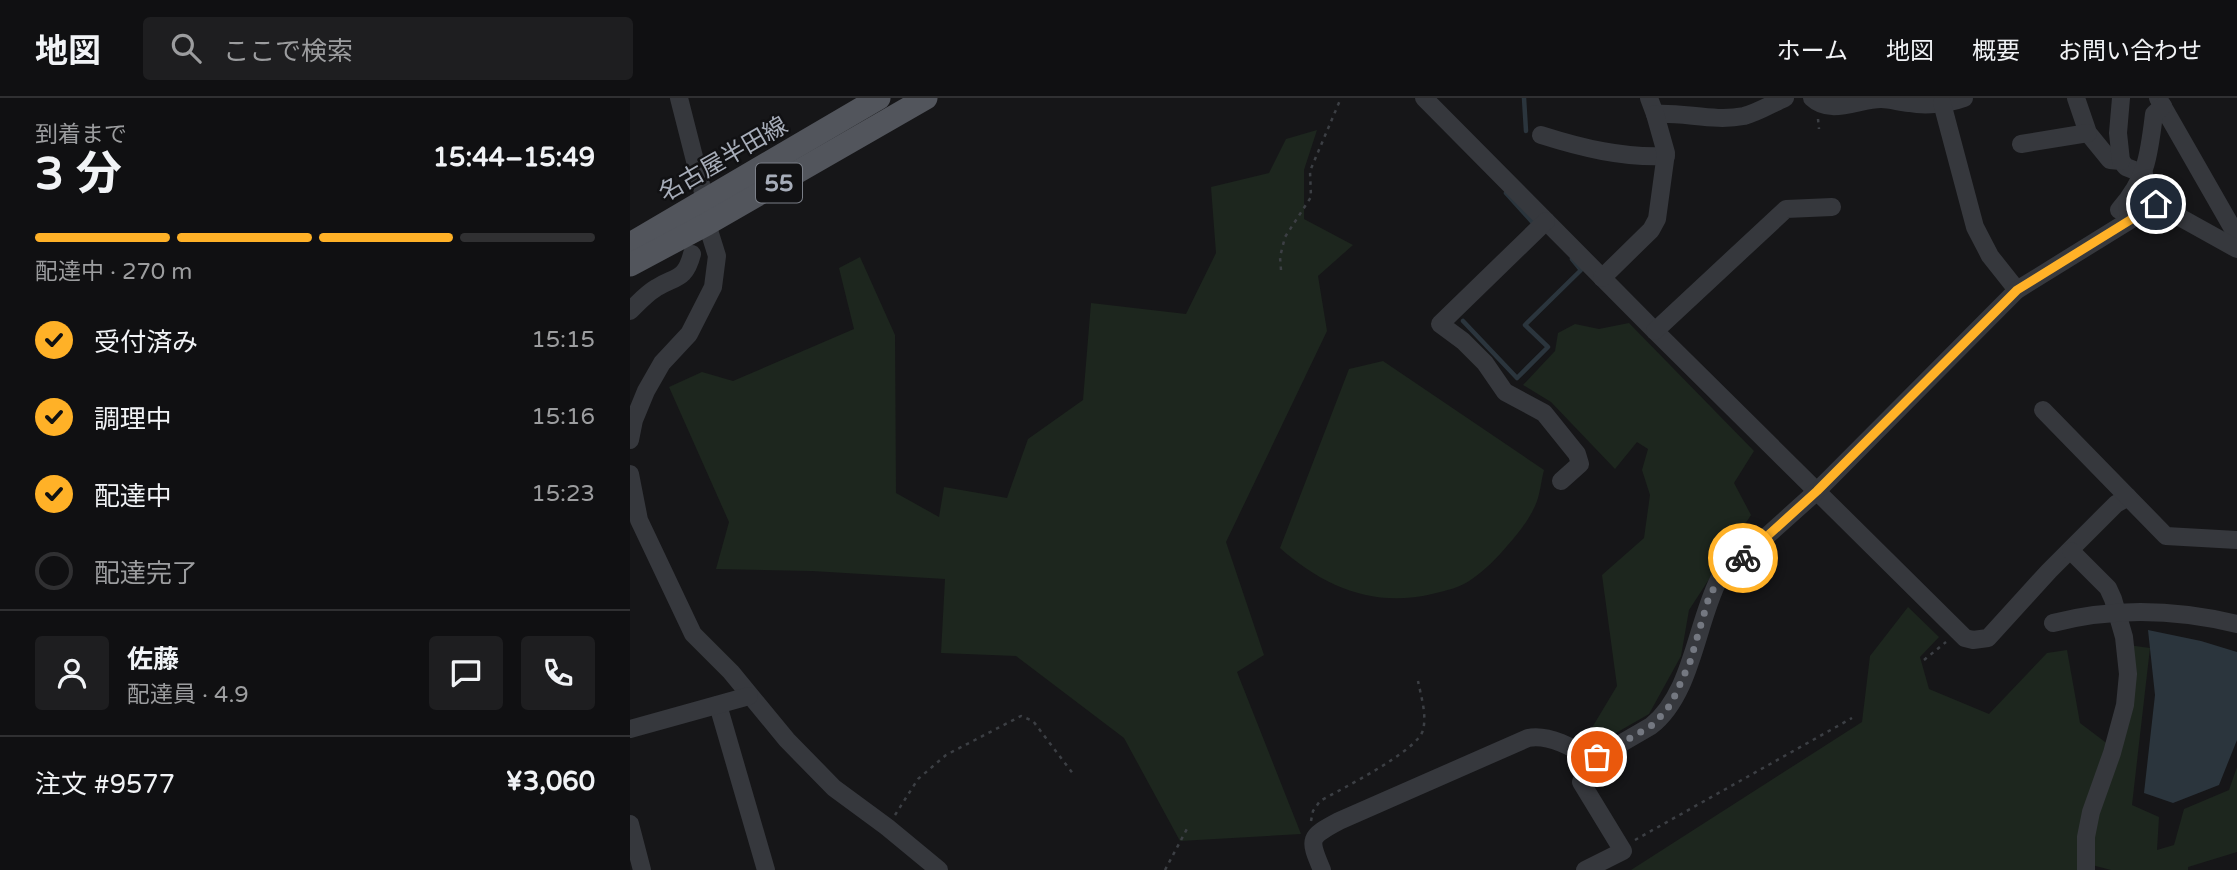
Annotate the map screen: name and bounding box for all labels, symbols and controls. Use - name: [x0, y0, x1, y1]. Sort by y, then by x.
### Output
- search box: [143, 17, 633, 80]
- icon: search: [167, 29, 205, 67]
- text: 地図: [35, 32, 101, 71]
- text: ここで検索: [223, 36, 353, 67]
- text: ホーム: [1777, 37, 1848, 66]
- text: 地図: [1886, 37, 1934, 66]
- text: 概要: [1972, 37, 2020, 66]
- text: お問い合わせ: [2058, 37, 2202, 66]
- street label: 名古屋半田線: [654, 111, 793, 208]
- text: 到着まで: [35, 121, 127, 149]
- text: 15:44–15:49: [433, 142, 595, 173]
- text: 3 分: [35, 147, 122, 202]
- road number: 55: [756, 164, 802, 202]
- pin: [2126, 174, 2186, 234]
- icon: home: [2137, 185, 2175, 223]
- text: 配達中 · 270 m: [35, 258, 192, 286]
- icon: check: [35, 321, 73, 359]
- text: 15:15: [531, 326, 595, 354]
- text: 受付済み: [94, 327, 198, 358]
- icon: check: [35, 398, 73, 436]
- text: 15:16: [531, 403, 595, 431]
- text: 調理中: [94, 404, 172, 435]
- icon: check: [35, 475, 73, 513]
- text: 15:23: [531, 480, 595, 508]
- text: 配達中: [94, 481, 172, 512]
- courier: [1708, 523, 1778, 593]
- icon: bike: [1724, 539, 1762, 577]
- text: 配達完了: [94, 558, 198, 589]
- button: person: [35, 636, 109, 710]
- button: chat: [429, 636, 503, 710]
- button: phone: [521, 636, 595, 710]
- text: 佐藤: [127, 644, 179, 675]
- text: 配達員 · 4.9: [127, 681, 249, 709]
- pin: [1567, 727, 1627, 787]
- icon: bag: [1578, 738, 1616, 776]
- text: ¥3,060: [506, 766, 595, 797]
- text: 注文 #9577: [35, 769, 175, 800]

